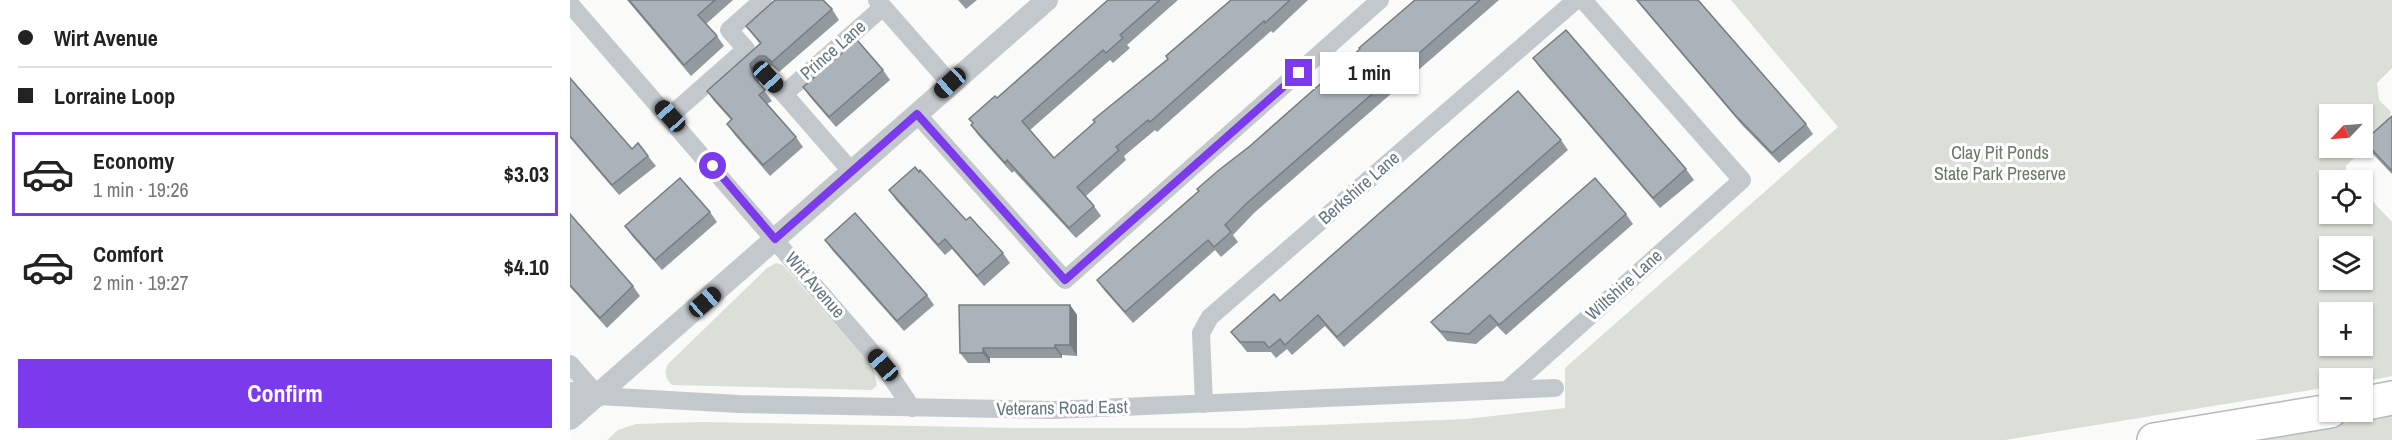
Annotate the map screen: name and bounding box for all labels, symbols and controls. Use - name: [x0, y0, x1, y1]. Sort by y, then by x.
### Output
- street label: Prince Lane: [794, 14, 871, 85]
- text: Wirt Avenue: [54, 23, 158, 53]
- callout: 1 min: [1320, 52, 1419, 94]
- car: [749, 58, 787, 96]
- route end: [1285, 59, 1312, 86]
- text: 1 min: [1348, 59, 1391, 86]
- car: [931, 64, 969, 102]
- text: Lorraine Loop: [54, 81, 175, 111]
- car: [651, 97, 689, 135]
- north arrow: [2319, 104, 2373, 158]
- map controls: [2319, 104, 2373, 422]
- park label: Clay Pit Ponds State Park Preserve: [1934, 140, 2066, 186]
- street label: Berkshire Lane: [1313, 145, 1405, 230]
- text: Economy: [93, 146, 174, 176]
- icon: car: [21, 147, 75, 201]
- route start: [699, 152, 726, 179]
- text: $3.03: [504, 159, 549, 189]
- button: locate: [2319, 170, 2373, 224]
- text: 1 min · 19:26: [93, 176, 189, 203]
- button: layers: [2319, 236, 2373, 290]
- text: Comfort: [93, 239, 163, 269]
- icon: car: [21, 240, 75, 294]
- street label: Wiltshire Lane: [1580, 243, 1667, 326]
- street label: Wirt Avenue: [780, 246, 851, 323]
- text: $4.10: [504, 252, 549, 282]
- text: 2 min · 19:27: [93, 269, 189, 296]
- car: [686, 283, 724, 321]
- button: +: [2319, 302, 2373, 356]
- car: [864, 346, 902, 384]
- button: Confirm: [18, 359, 552, 428]
- button: −: [2319, 368, 2373, 422]
- street label: Veterans Road East: [996, 394, 1128, 421]

